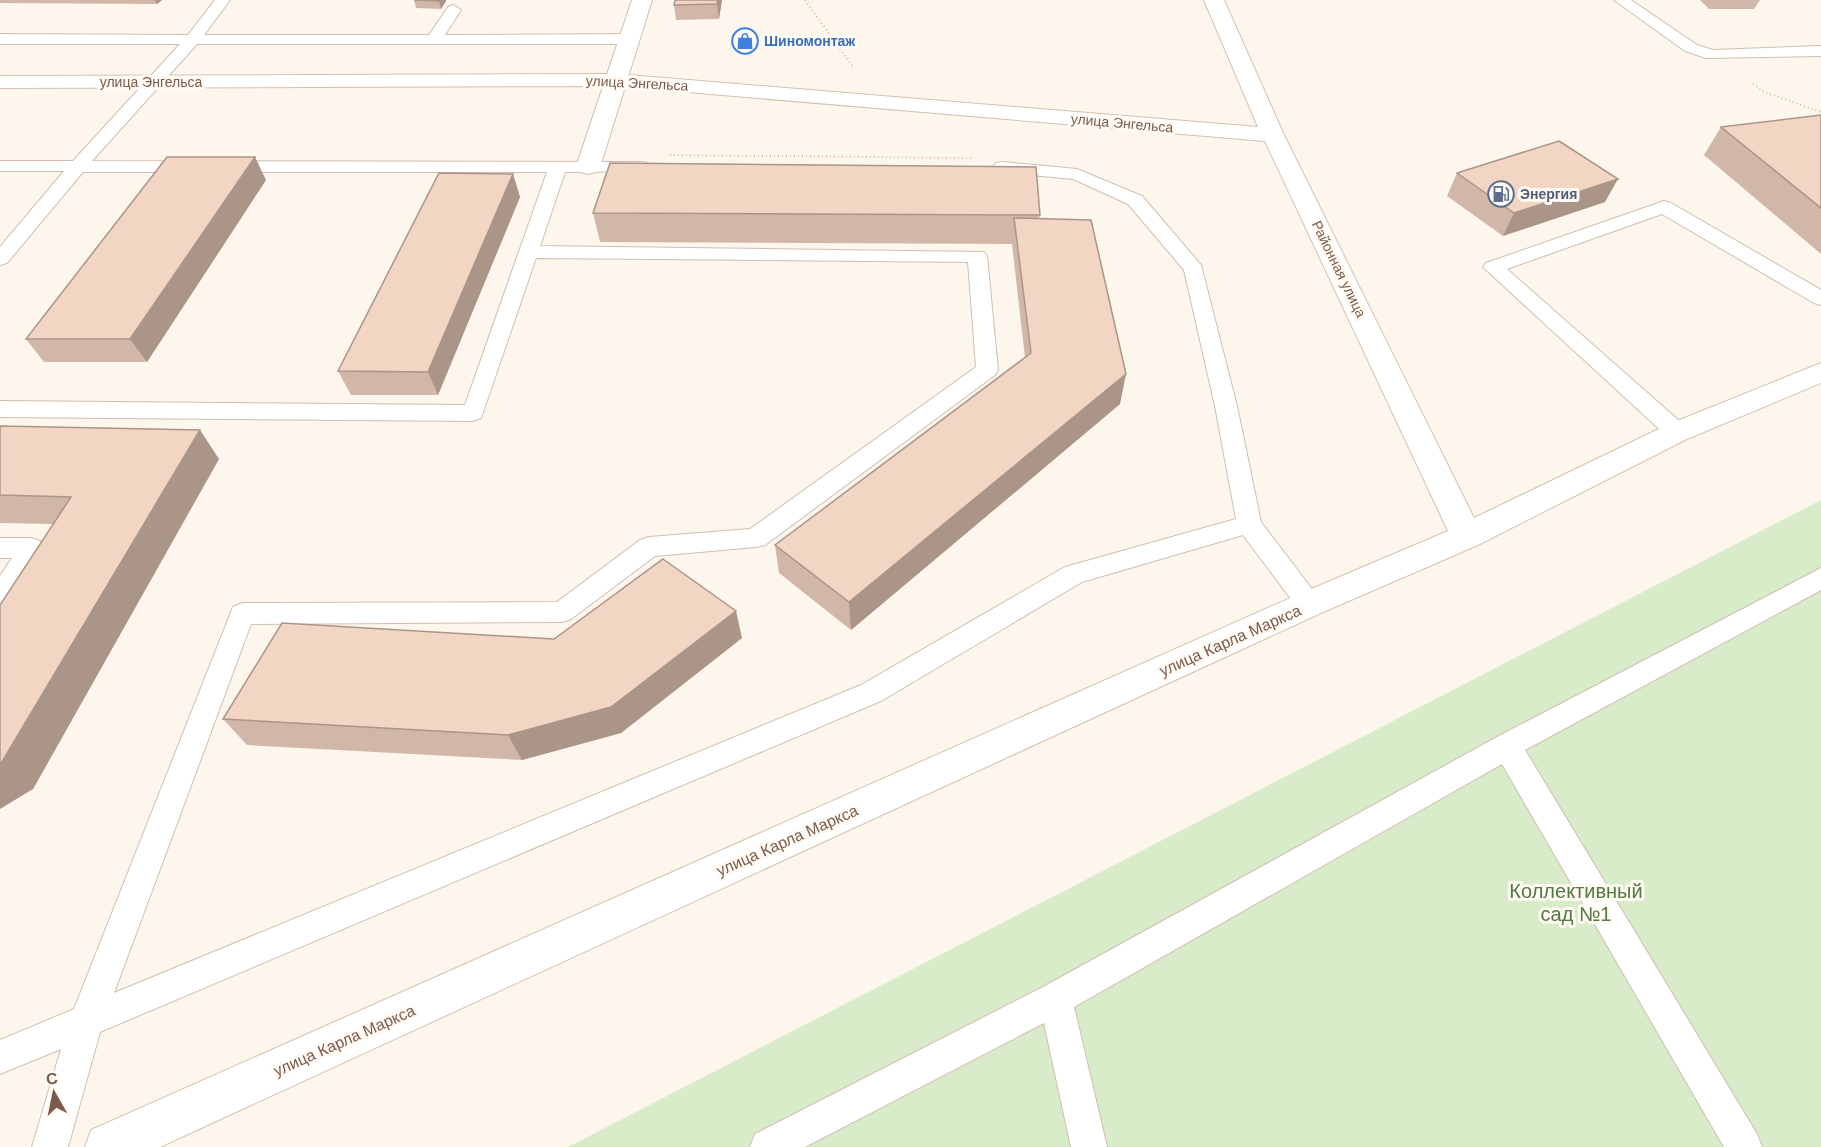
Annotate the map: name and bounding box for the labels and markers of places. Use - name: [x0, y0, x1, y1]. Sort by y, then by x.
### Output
- shop icon: Шиномонтаж: [730, 26, 760, 56]
- place label: Шиномонтаж: [764, 33, 856, 49]
- fuel station icon: Энергия: [1486, 179, 1516, 209]
- place label: Энергия: [1520, 186, 1577, 202]

